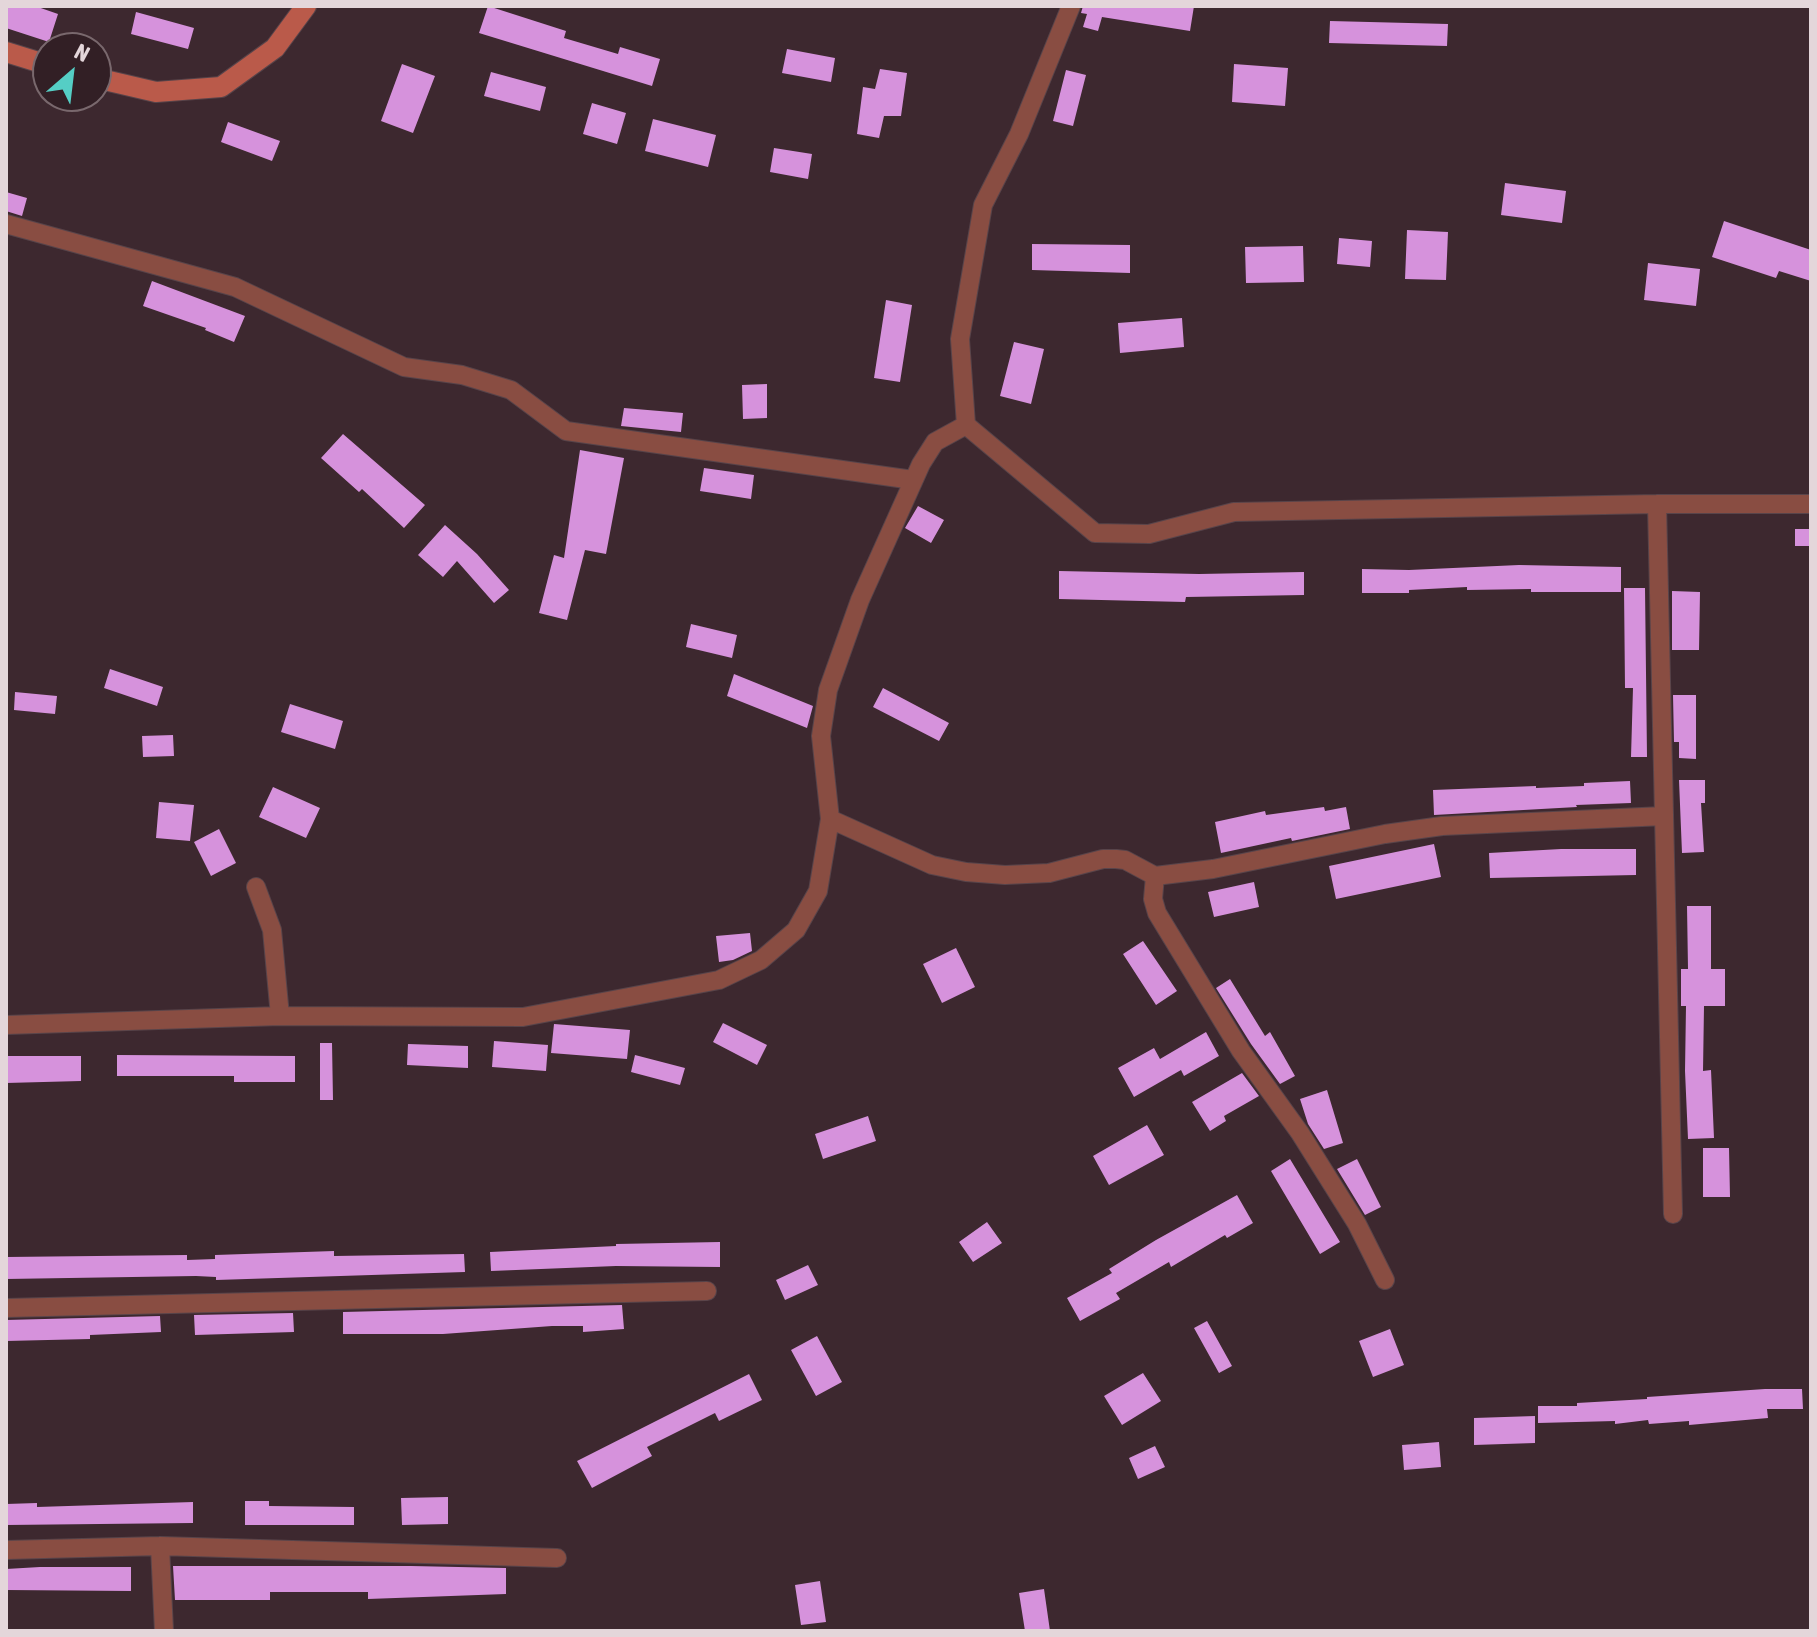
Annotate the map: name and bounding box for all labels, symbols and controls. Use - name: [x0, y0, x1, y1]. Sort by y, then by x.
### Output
- north arrow: [32, 32, 112, 112]
- text: N: [70, 38, 94, 67]

